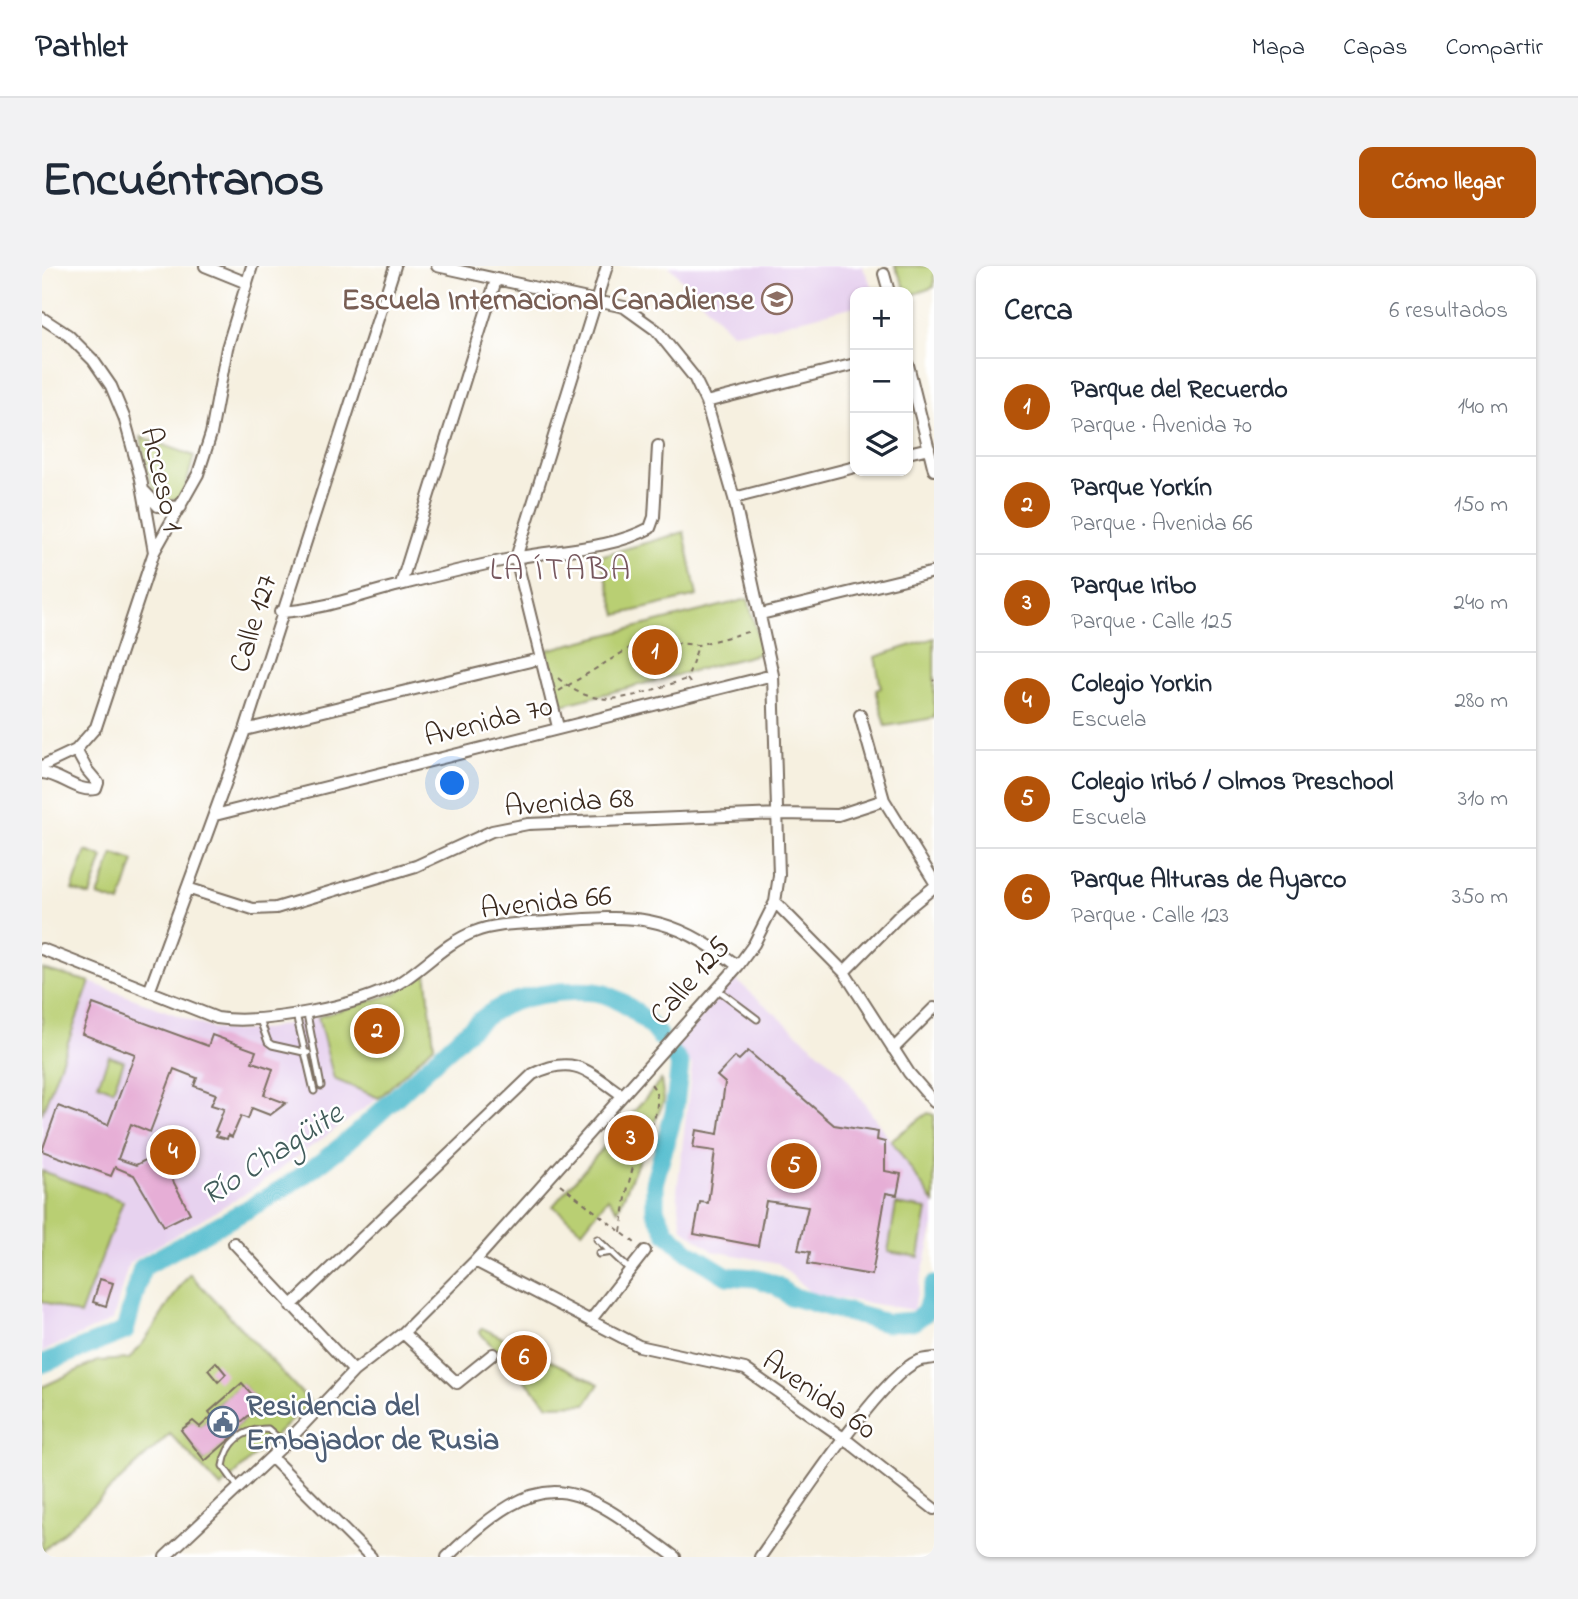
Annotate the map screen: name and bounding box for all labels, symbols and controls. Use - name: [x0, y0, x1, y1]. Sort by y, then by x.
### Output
- text: Pathlet: [35, 24, 128, 72]
- text: Mapa: [1252, 31, 1305, 66]
- text: Capas: [1343, 31, 1407, 66]
- text: Compartir: [1445, 31, 1543, 66]
- text: Encuéntranos: [42, 146, 324, 218]
- button: Cómo llegar: [1359, 147, 1536, 218]
- place label: Escuela Internacional Canadiense: [342, 280, 756, 324]
- school or university icon: Escuela Internacional Canadiense: [760, 282, 794, 316]
- map controls: [850, 287, 913, 476]
- button: +: [850, 287, 913, 350]
- text: Cerca: [1004, 290, 1073, 334]
- text: 6 resultados: [1389, 295, 1508, 328]
- button: −: [850, 350, 913, 413]
- text: Parque del Recuerdo: [1071, 372, 1288, 410]
- text: 1: [1023, 391, 1031, 424]
- text: 140 m: [1458, 391, 1508, 424]
- text: Parque · Avenida 70: [1071, 410, 1252, 443]
- button: layers: [850, 413, 913, 476]
- street label: Acceso 1: [127, 423, 193, 537]
- text: Parque Yorkín: [1071, 470, 1212, 508]
- text: 2: [1021, 489, 1033, 522]
- text: 150 m: [1454, 489, 1508, 522]
- text: Parque · Avenida 66: [1071, 508, 1253, 541]
- district label: LA ÍTABA: [490, 548, 632, 595]
- text: Parque Iribo: [1071, 568, 1196, 606]
- street label: Calle 127: [219, 569, 291, 678]
- text: 3: [1022, 587, 1032, 620]
- text: 240 m: [1454, 587, 1508, 620]
- text: Parque · Calle 125: [1071, 606, 1233, 639]
- pin: 1: [632, 626, 678, 678]
- text: Colegio Yorkin: [1071, 666, 1212, 704]
- text: 4: [1022, 685, 1032, 718]
- text: 280 m: [1454, 685, 1508, 718]
- street label: Avenida 70: [420, 686, 557, 760]
- text: Escuela: [1071, 704, 1147, 737]
- text: Colegio Iribó / Olmos Preschool: [1071, 764, 1393, 802]
- your location: [435, 766, 469, 800]
- street label: Avenida 68: [503, 778, 635, 830]
- text: 5: [1020, 783, 1034, 816]
- text: 310 m: [1458, 783, 1508, 816]
- text: Escuela: [1071, 802, 1147, 835]
- text: Parque Alturas de Ayarco: [1071, 862, 1347, 900]
- street label: Avenida 66: [479, 875, 614, 933]
- text: 6: [1022, 881, 1032, 914]
- text: 350 m: [1452, 881, 1508, 914]
- text: Parque · Calle 123: [1071, 900, 1229, 933]
- street label: Calle 125: [640, 928, 742, 1036]
- pin: 2: [354, 1005, 400, 1057]
- water label: Río Chagüite: [192, 1091, 355, 1220]
- pin: 3: [608, 1112, 654, 1164]
- pin: 4: [150, 1126, 196, 1178]
- pin: 5: [771, 1140, 817, 1192]
- pin: 6: [501, 1332, 547, 1384]
- street label: Avenida 60: [752, 1341, 885, 1452]
- place label: Residencia del Embajador de Rusia: [246, 1386, 499, 1464]
- public building icon: Residencia del Embajador de Rusia: [206, 1405, 240, 1439]

